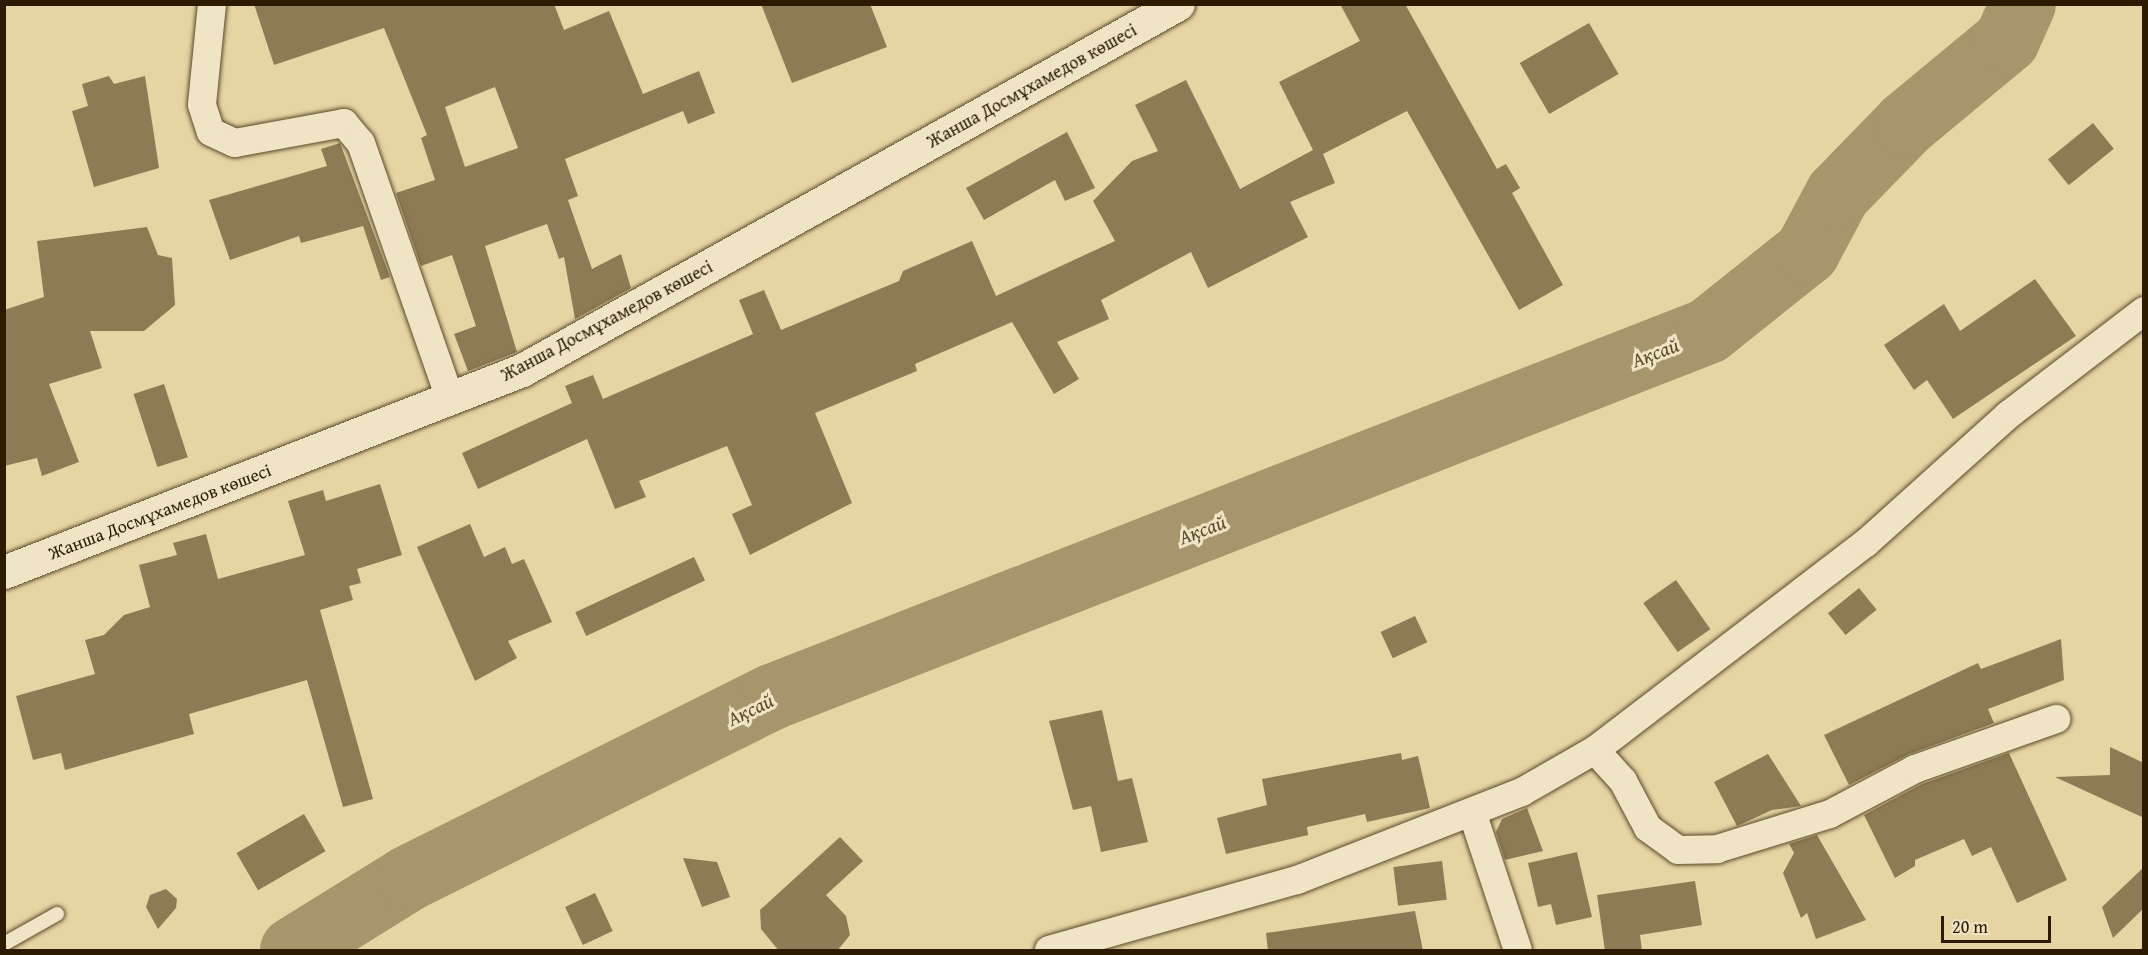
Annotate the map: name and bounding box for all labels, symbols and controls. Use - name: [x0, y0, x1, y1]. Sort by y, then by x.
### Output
- street label: Жанша Досмұхамедов көшесі: [923, 19, 1141, 153]
- street label: Жанша Досмұхамедов көшесі: [497, 256, 717, 386]
- water label: Ақсай: [1628, 332, 1682, 372]
- street label: Жанша Досмұхамедов көшесі: [46, 460, 274, 564]
- water label: Ақсай: [1175, 509, 1229, 549]
- water label: Ақсай: [723, 688, 777, 730]
- scale bar: [1944, 904, 2054, 942]
- text: 20 m: [1952, 913, 1988, 940]

